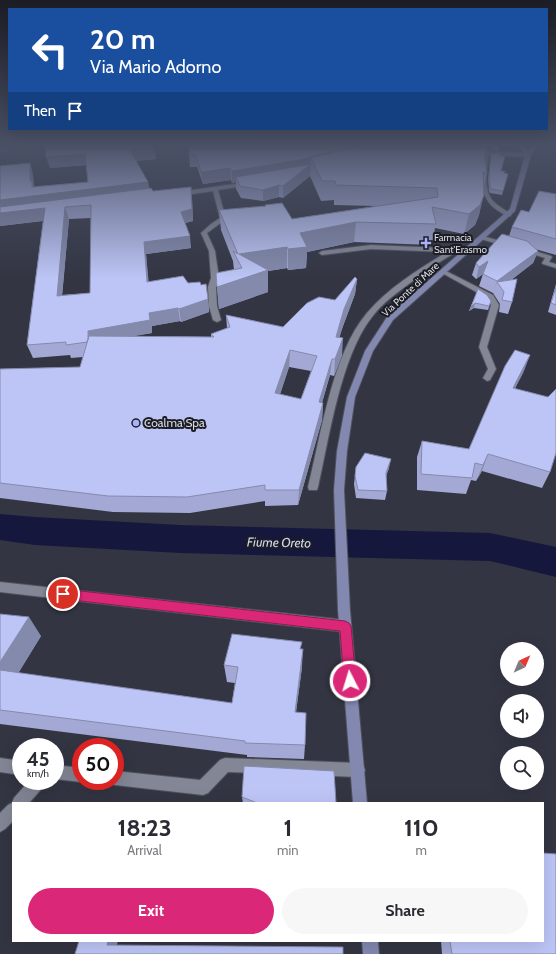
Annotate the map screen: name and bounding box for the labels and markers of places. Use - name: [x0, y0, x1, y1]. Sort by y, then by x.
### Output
- place label: Farmacia Sant'Erasmo: [434, 231, 487, 256]
- marker: Farmacia Sant'Erasmo: [421, 238, 431, 248]
- place label: Coalma Spa: [144, 415, 205, 430]
- marker: Coalma Spa: [131, 418, 141, 428]
- pin: [46, 577, 80, 611]

